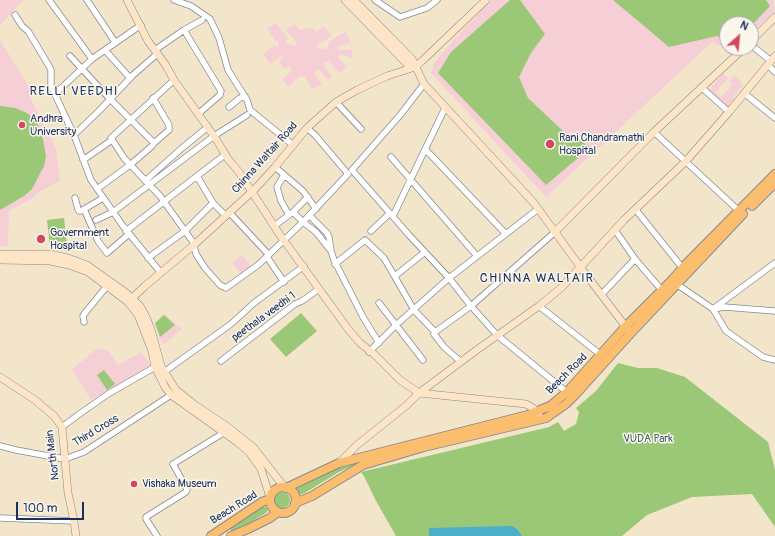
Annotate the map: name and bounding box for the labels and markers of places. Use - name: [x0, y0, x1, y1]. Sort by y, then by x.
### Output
- place label: Andhra University: [30, 112, 76, 138]
- marker: Andhra University: [17, 120, 27, 130]
- place label: Rani Chandramathi Hospital: [559, 131, 644, 157]
- marker: Rani Chandramathi Hospital: [544, 138, 556, 150]
- place label: Government Hospital: [50, 226, 109, 252]
- marker: Government Hospital: [35, 233, 47, 245]
- place label: Vishaka Museum: [142, 477, 217, 491]
- marker: Vishaka Museum: [129, 479, 139, 489]

